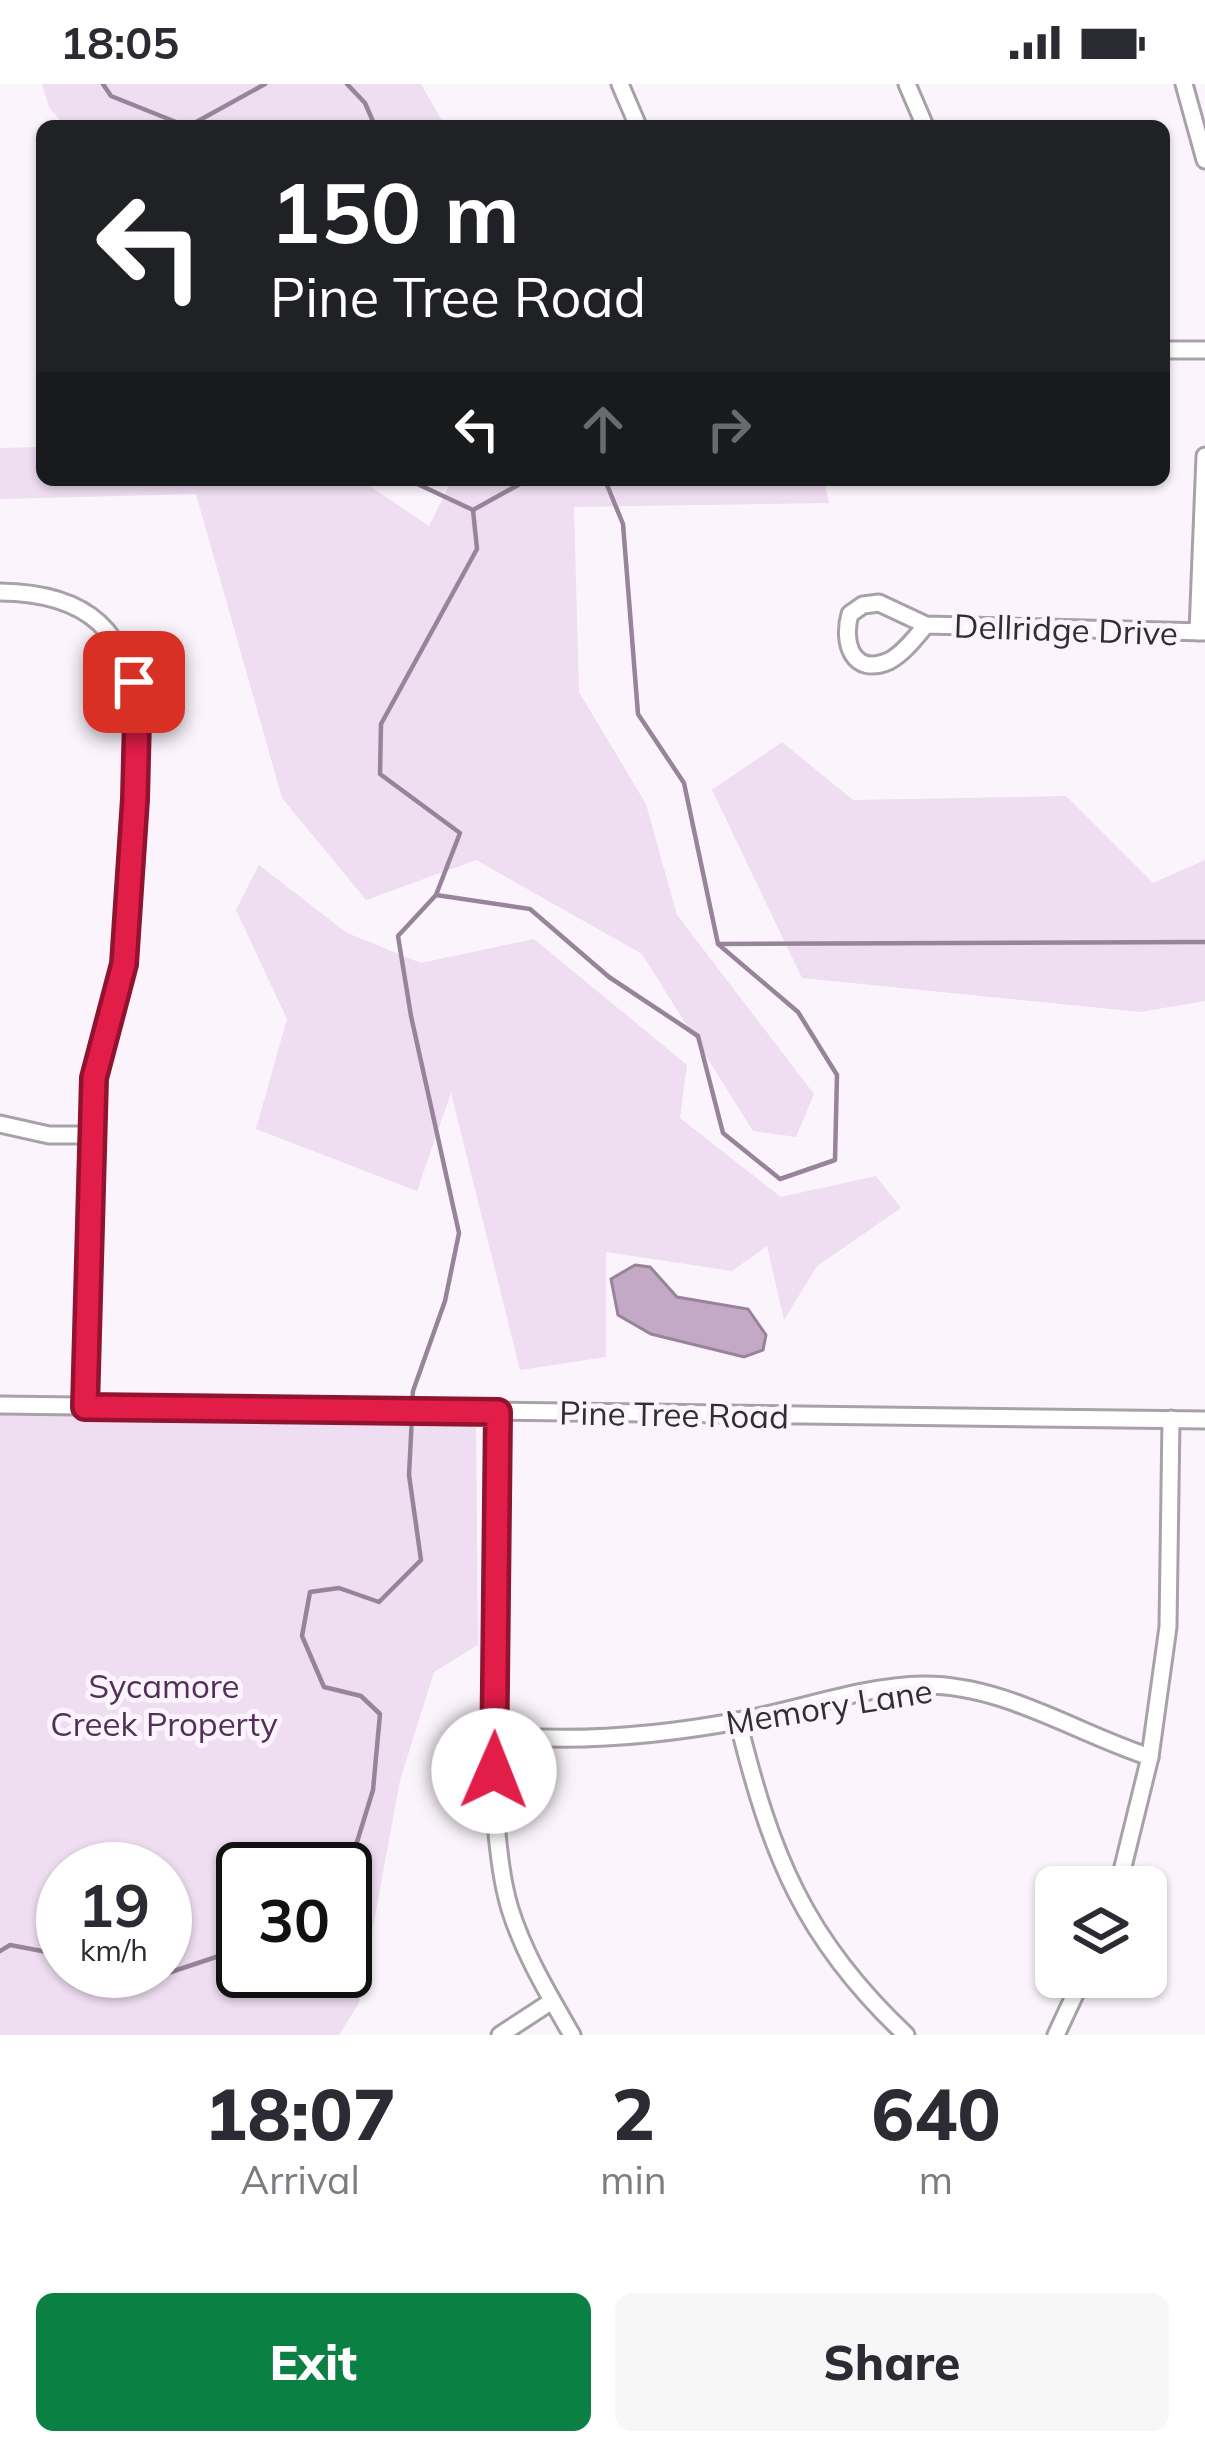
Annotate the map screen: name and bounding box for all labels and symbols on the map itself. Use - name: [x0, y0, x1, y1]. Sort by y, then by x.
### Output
- street label: Dellridge Drive: [953, 605, 1179, 653]
- pin: [83, 631, 185, 733]
- street label: Pine Tree Road: [559, 1391, 789, 1437]
- park label: Sycamore Creek Property: [50, 1665, 278, 1744]
- street label: Memory Lane: [723, 1669, 935, 1743]
- position arrow: [431, 1708, 557, 1834]
- speed limit sign: 30: [216, 1842, 372, 1998]

